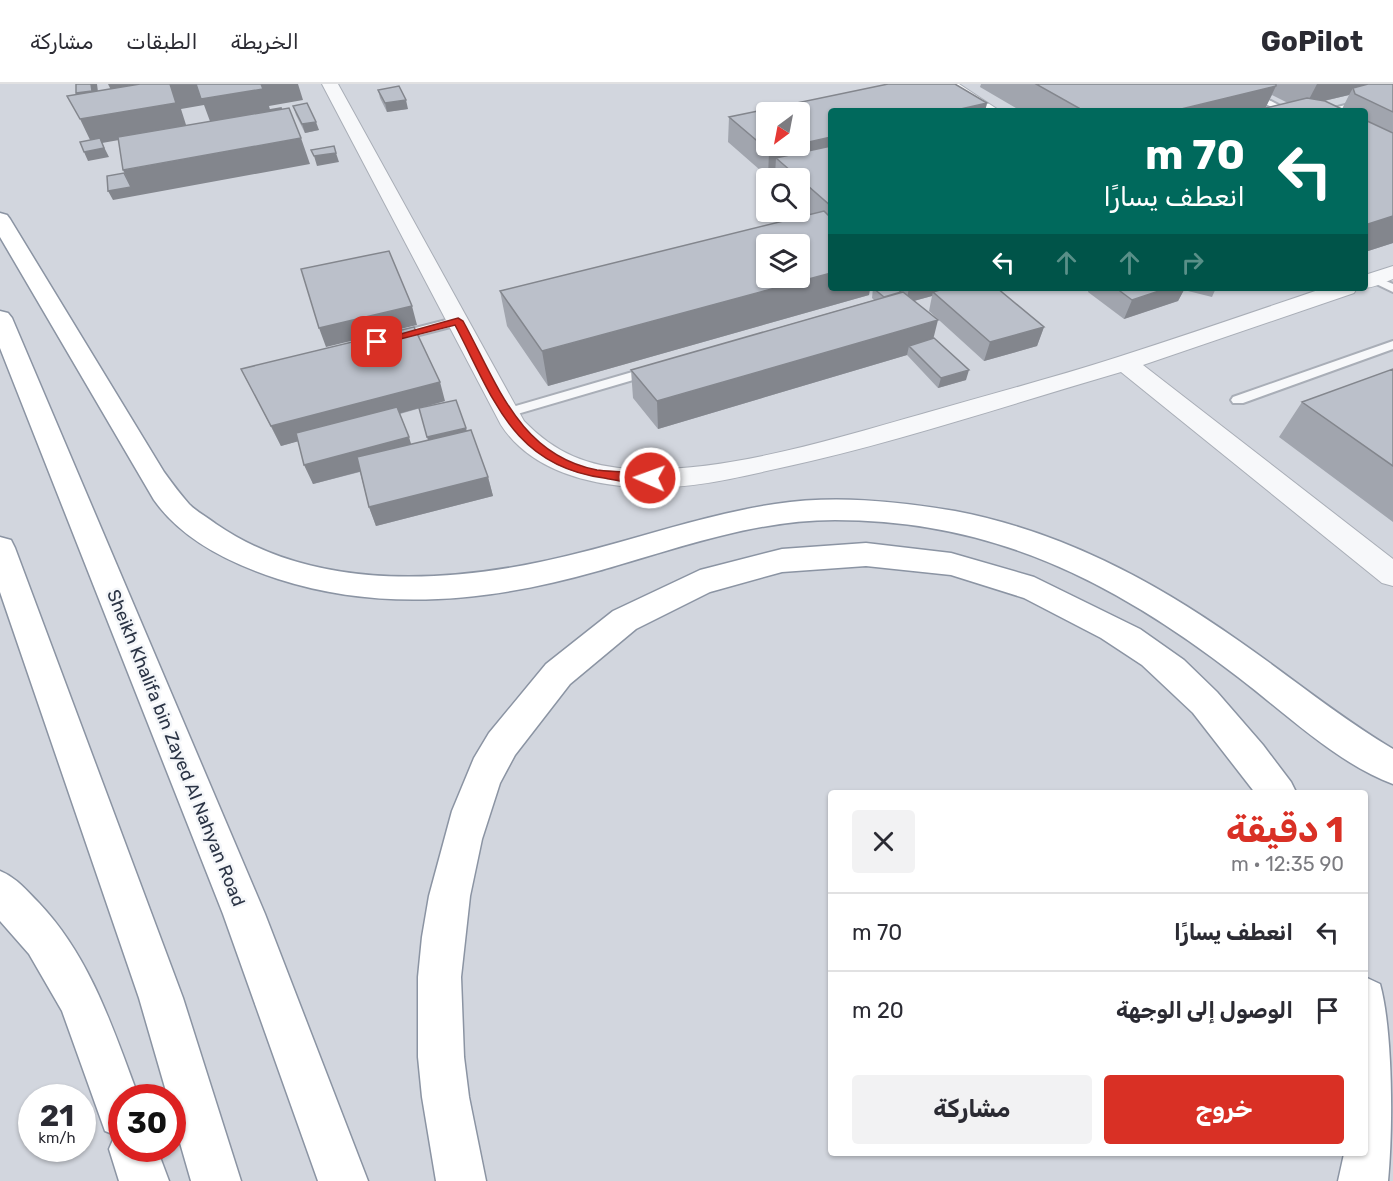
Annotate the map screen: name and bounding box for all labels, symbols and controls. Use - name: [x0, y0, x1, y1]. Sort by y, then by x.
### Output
- text: GoPilot: [1261, 25, 1363, 58]
- text: مشاركة: [30, 29, 93, 54]
- text: الطبقات: [126, 29, 198, 54]
- text: الخريطة: [231, 29, 299, 54]
- north arrow: [756, 102, 810, 156]
- map controls: [756, 102, 810, 288]
- text: 70 m: [1145, 130, 1245, 180]
- icon: left: [1266, 132, 1344, 210]
- button: search: [756, 168, 810, 222]
- text: انعطف يسارًا: [1103, 181, 1245, 213]
- button: layers: [756, 234, 810, 288]
- icon: left: [987, 246, 1020, 279]
- icon: ahead: [1050, 246, 1083, 279]
- icon: ahead: [1113, 246, 1146, 279]
- icon: right: [1176, 246, 1209, 279]
- pin: [351, 316, 402, 367]
- icon: arrive: [360, 325, 393, 358]
- position arrow: [618, 446, 682, 510]
- street label: Sheikh Khalifa bin Zayed Al Nahyan Road: [102, 586, 250, 910]
- text: 1 دقيقة: [1226, 808, 1344, 851]
- button: close: [852, 810, 915, 873]
- text: 90 m · 12:35: [1231, 852, 1344, 876]
- icon: left: [1311, 916, 1344, 949]
- text: 70 m: [852, 919, 902, 946]
- text: انعطف يسارًا: [1174, 919, 1293, 946]
- icon: arrive: [1311, 994, 1344, 1027]
- text: 20 m: [852, 997, 904, 1024]
- text: الوصول إلى الوجهة: [1116, 997, 1293, 1024]
- button: مشاركة: [852, 1075, 1092, 1144]
- button: خروج: [1104, 1075, 1344, 1144]
- speed limit sign: 30: [108, 1084, 186, 1162]
- text: 21: [40, 1098, 74, 1134]
- text: km/h: [38, 1129, 76, 1147]

